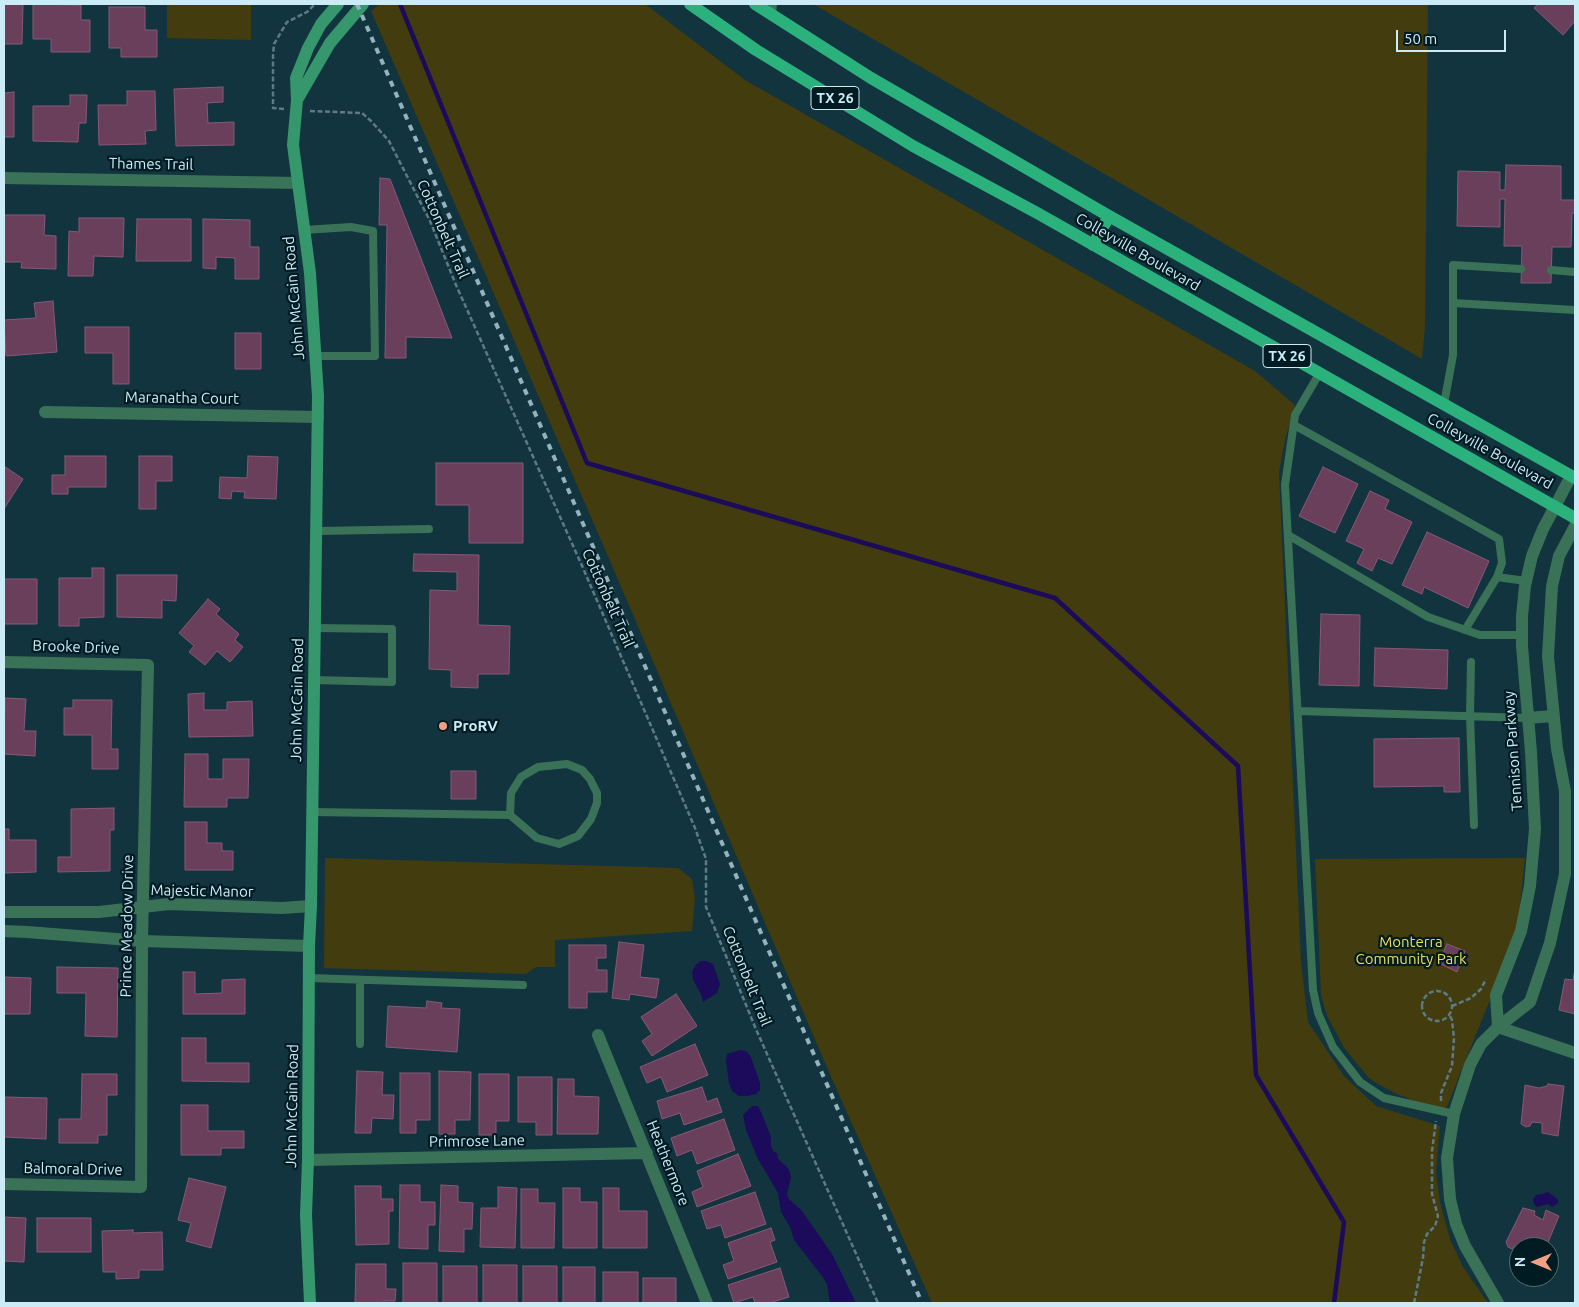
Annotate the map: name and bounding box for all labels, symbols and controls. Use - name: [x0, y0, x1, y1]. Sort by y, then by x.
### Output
- scale bar: [1399, 20, 1509, 52]
- text: 50 m: [1404, 30, 1437, 47]
- road number: TX 26: [811, 86, 859, 110]
- street label: Thames Trail: [109, 154, 193, 174]
- street label: Cottonbelt Trail: [413, 177, 473, 281]
- street label: Colleyville Boulevard: [1073, 209, 1203, 295]
- street label: John McCain Road: [280, 236, 308, 360]
- road number: TX 26: [1263, 344, 1311, 368]
- street label: Maranatha Court: [125, 388, 239, 408]
- street label: Colleyville Boulevard: [1424, 409, 1556, 493]
- street label: Cottonbelt Trail: [578, 546, 638, 650]
- street label: Brooke Drive: [32, 636, 120, 658]
- street label: John McCain Road: [287, 638, 307, 762]
- street label: Tennison Parkway: [1500, 690, 1526, 812]
- place label: ProRV: [453, 717, 498, 735]
- marker: ProRV: [437, 720, 449, 732]
- street label: Prince Meadow Drive: [117, 855, 137, 997]
- street label: Majestic Manor: [150, 881, 254, 901]
- street label: Cottonbelt Trail: [719, 923, 775, 1029]
- park label: Monterra Community Park: [1356, 933, 1466, 968]
- street label: John McCain Road: [282, 1044, 302, 1168]
- street label: Heathermore: [643, 1118, 693, 1208]
- street label: Primrose Lane: [429, 1131, 525, 1151]
- street label: Balmoral Drive: [23, 1159, 123, 1179]
- north arrow: [1509, 1237, 1559, 1287]
- text: N: [1512, 1257, 1528, 1267]

